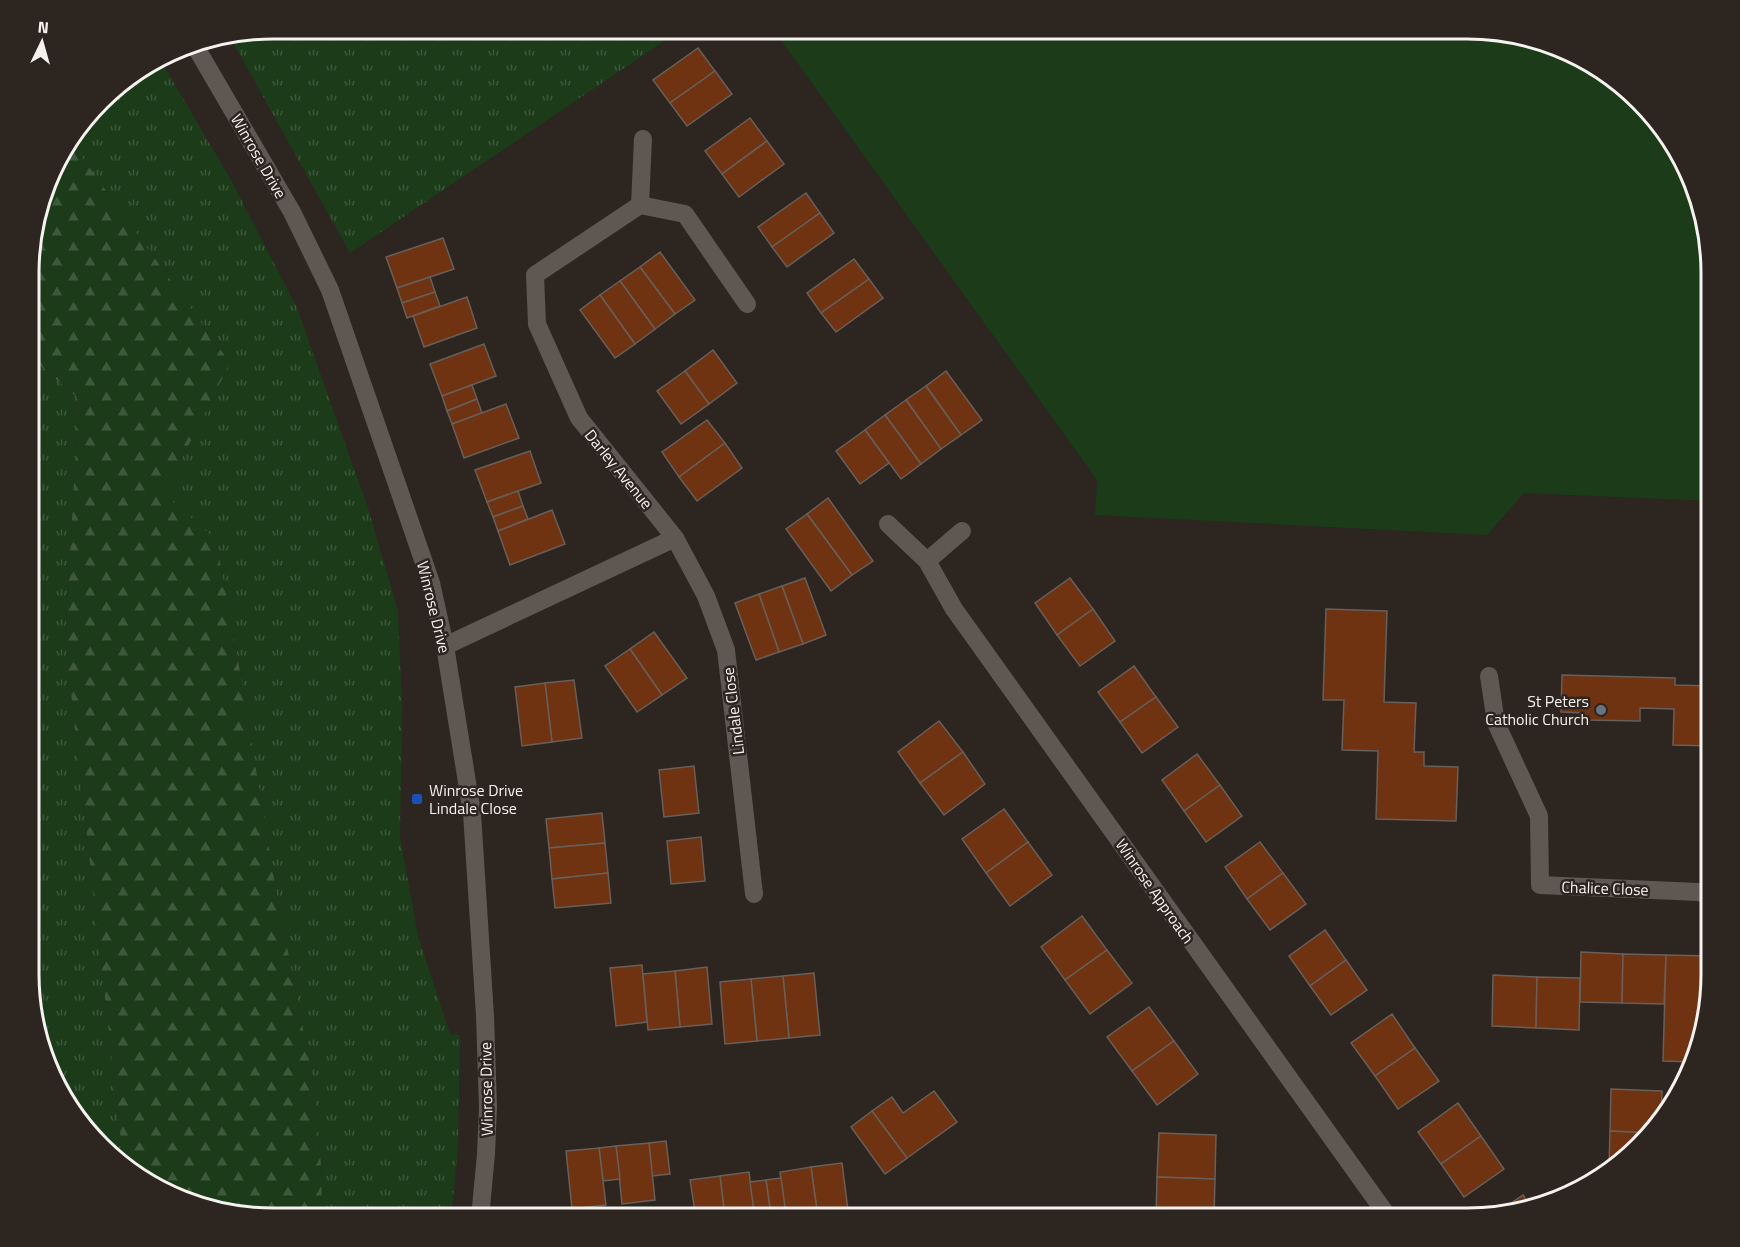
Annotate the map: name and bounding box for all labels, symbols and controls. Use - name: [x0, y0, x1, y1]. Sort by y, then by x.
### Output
- north arrow: [12, 12, 72, 72]
- text: N: [37, 15, 50, 39]
- street label: Winrose Drive: [225, 109, 293, 203]
- street label: Darley Avenue: [579, 424, 659, 514]
- street label: Winrose Drive: [411, 558, 457, 656]
- street label: Lindale Close: [716, 666, 750, 756]
- place label: St Peters Catholic Church: [1485, 689, 1589, 731]
- marker: St Peters Catholic Church: [1594, 703, 1608, 717]
- place label: Winrose Drive Lindale Close: [429, 778, 523, 820]
- marker: Winrose Drive Lindale Close: [410, 792, 424, 806]
- street label: Winrose Approach: [1110, 834, 1200, 948]
- street label: Chalice Close: [1561, 874, 1649, 902]
- street label: Winrose Drive: [473, 1042, 499, 1136]

